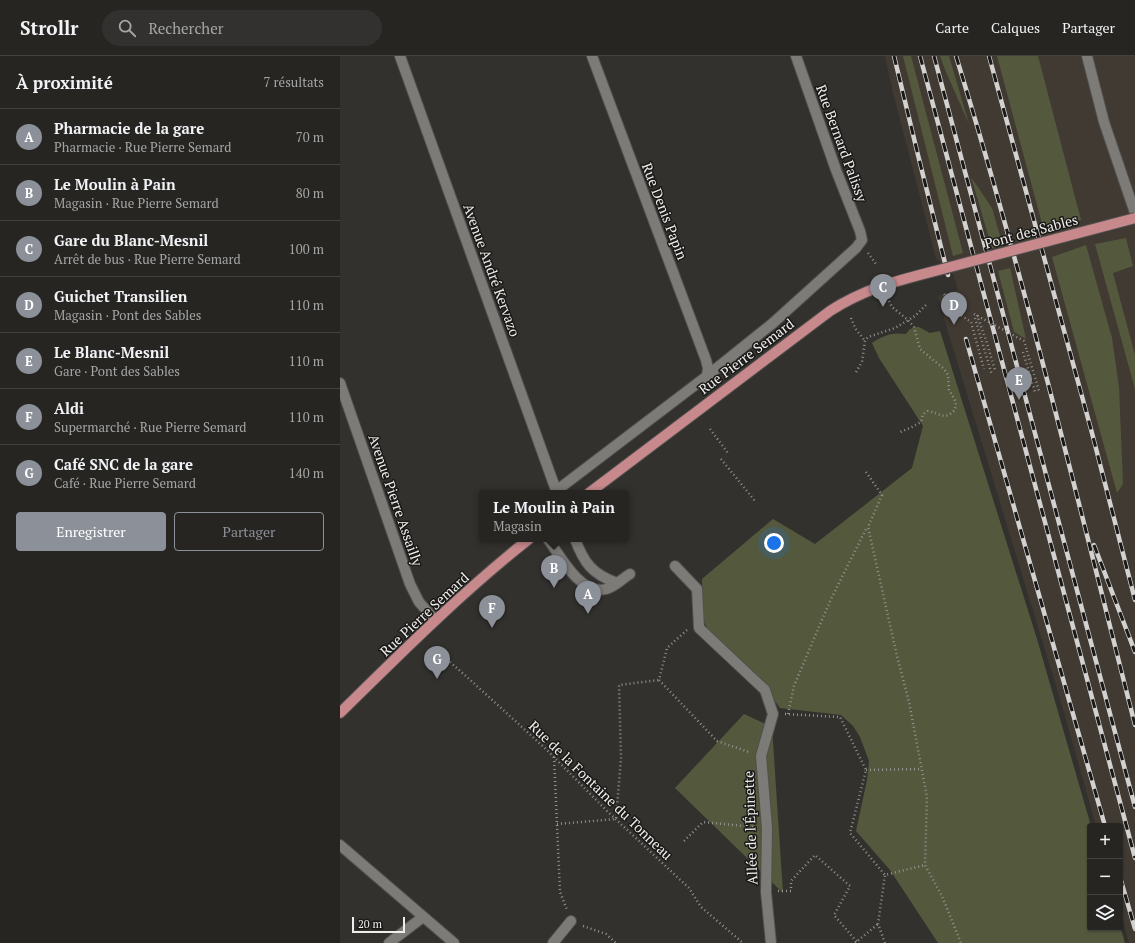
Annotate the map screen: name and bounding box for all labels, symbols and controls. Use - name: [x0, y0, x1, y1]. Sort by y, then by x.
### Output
- search box: [102, 10, 382, 46]
- text: Strollr: [20, 15, 78, 40]
- icon: search: [116, 17, 138, 39]
- text: Rechercher: [148, 18, 223, 38]
- text: Carte: [935, 18, 969, 37]
- text: Calques: [991, 18, 1040, 37]
- text: Partager: [1062, 18, 1115, 37]
- text: À proximité: [16, 71, 113, 94]
- text: 7 résultats: [264, 73, 324, 91]
- street label: Rue Bernard Palissy: [812, 82, 872, 205]
- text: Pharmacie de la gare: [54, 118, 204, 138]
- text: A: [24, 128, 34, 146]
- text: 70 m: [296, 128, 324, 146]
- text: Pharmacie · Rue Pierre Semard: [54, 138, 232, 156]
- street label: Rue Denis Papin: [638, 160, 692, 263]
- text: Le Moulin à Pain: [54, 174, 176, 194]
- text: B: [25, 184, 33, 202]
- text: 80 m: [296, 184, 324, 202]
- text: Magasin · Rue Pierre Semard: [54, 194, 219, 212]
- street label: Avenue André Kervazo: [459, 201, 525, 339]
- street label: Pont des Sables: [982, 209, 1080, 253]
- text: Gare du Blanc-Mesnil: [54, 230, 208, 250]
- text: C: [25, 240, 33, 258]
- text: 100 m: [289, 240, 324, 258]
- text: Arrêt de bus · Rue Pierre Semard: [54, 250, 241, 268]
- pin: C: [870, 274, 896, 307]
- text: Guichet Transilien: [54, 286, 187, 306]
- pin: D: [941, 292, 967, 325]
- text: D: [24, 296, 34, 314]
- text: 110 m: [289, 296, 324, 314]
- text: Magasin · Pont des Sables: [54, 306, 201, 324]
- street label: Rue Pierre Semard: [694, 314, 798, 398]
- text: Le Blanc-Mesnil: [54, 342, 169, 362]
- text: E: [25, 352, 33, 370]
- text: 110 m: [289, 352, 324, 370]
- text: Gare · Pont des Sables: [54, 362, 180, 380]
- pin: E: [1006, 367, 1032, 400]
- text: Aldi: [54, 398, 84, 418]
- text: F: [25, 408, 33, 426]
- text: 110 m: [289, 408, 324, 426]
- text: Supermarché · Rue Pierre Semard: [54, 418, 247, 436]
- street label: Avenue Pierre Assailly: [365, 432, 428, 569]
- text: Café SNC de la gare: [54, 454, 193, 474]
- text: G: [24, 464, 34, 482]
- text: 140 m: [289, 464, 324, 482]
- text: Café · Rue Pierre Semard: [54, 474, 196, 492]
- popup: [479, 490, 629, 542]
- text: Le Moulin à Pain: [493, 497, 615, 517]
- button: Enregistrer: [16, 512, 166, 551]
- button: Partager: [174, 512, 324, 551]
- text: Magasin: [493, 517, 542, 535]
- your location: [764, 533, 784, 553]
- pin: B: [541, 555, 567, 588]
- street label: Rue Pierre Semard: [375, 568, 473, 660]
- pin: A: [575, 581, 601, 614]
- pin: F: [479, 595, 505, 628]
- pin: G: [424, 646, 450, 679]
- street label: Rue de la Fontaine du Tonneau: [525, 716, 677, 864]
- street label: Allée de l'Épinette: [739, 771, 761, 885]
- map controls: [1087, 823, 1123, 931]
- button: +: [1087, 823, 1123, 859]
- button: −: [1087, 859, 1123, 895]
- button: layers: [1087, 895, 1123, 931]
- scale bar: [352, 915, 405, 934]
- text: 20 m: [358, 917, 382, 931]

